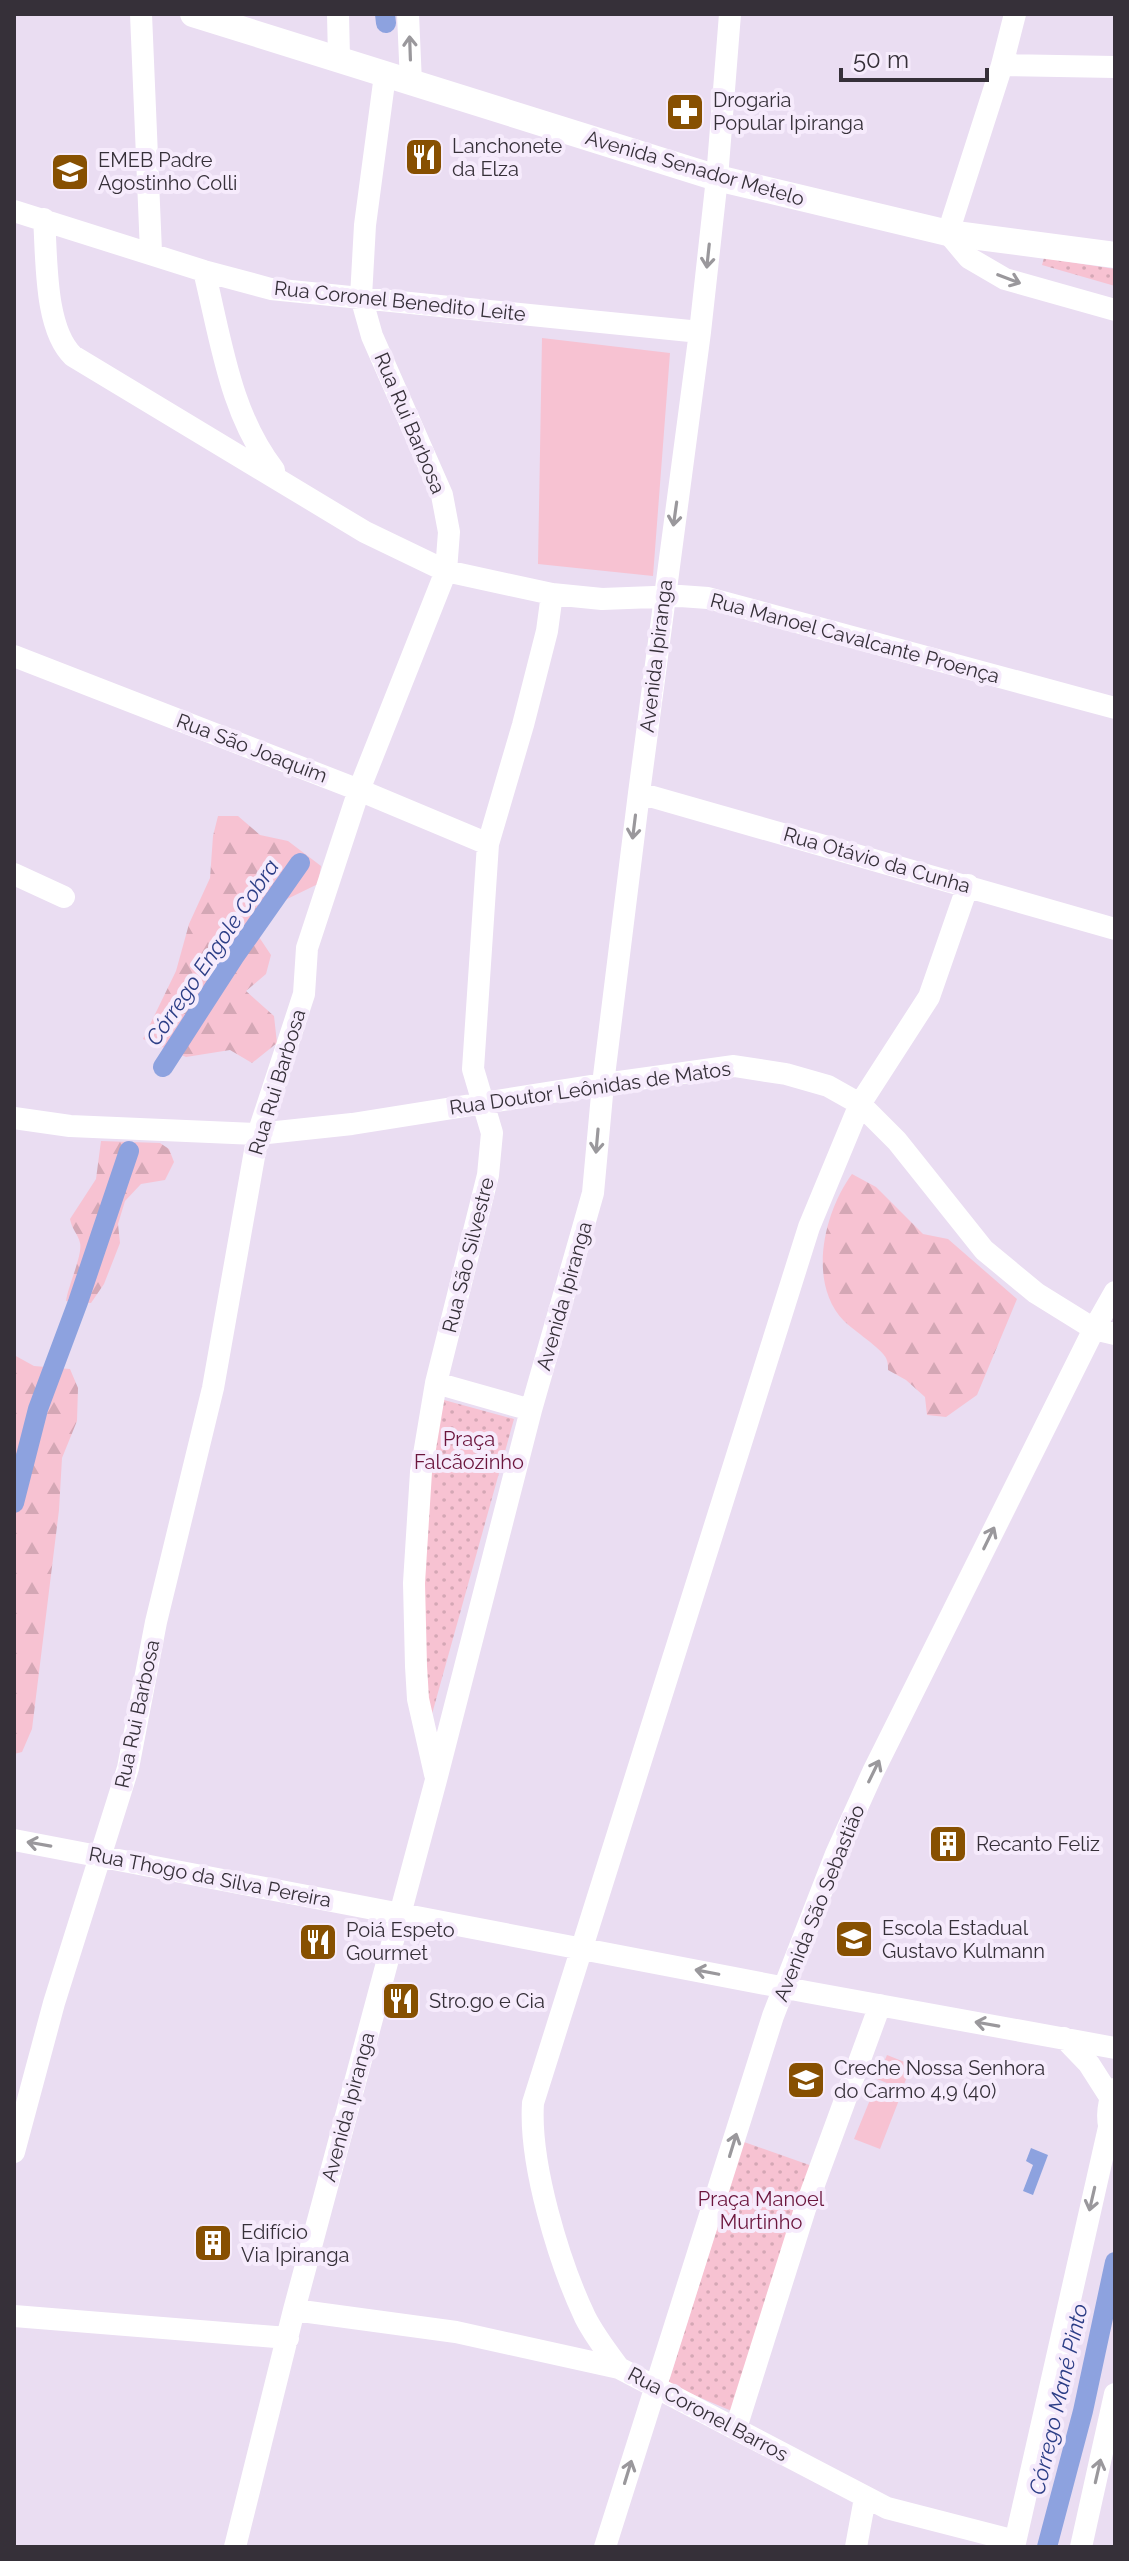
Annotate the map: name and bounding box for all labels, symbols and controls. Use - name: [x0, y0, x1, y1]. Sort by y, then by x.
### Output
- scale bar: [841, 32, 987, 82]
- one-way arrow: [402, 35, 417, 62]
- text: 50 m: [853, 45, 909, 74]
- place label: Drogaria Popular Ipiranga: [713, 88, 864, 135]
- pharmacy icon: Drogaria Popular Ipiranga: [664, 91, 706, 133]
- street label: Avenida Senador Metelo: [583, 125, 807, 211]
- place label: Lanchonete da Elza: [452, 134, 563, 181]
- restaurant icon: Lanchonete da Elza: [403, 136, 445, 178]
- place label: EMEB Padre Agostinho Colli: [98, 148, 237, 195]
- school or university icon: EMEB Padre Agostinho Colli: [49, 151, 91, 193]
- one-way arrow: [701, 242, 716, 269]
- one-way arrow: [996, 273, 1021, 287]
- street label: Rua Coronel Benedito Leite: [273, 276, 527, 326]
- street label: Rua Rui Barbosa: [369, 349, 451, 497]
- one-way arrow: [667, 500, 682, 526]
- street label: Avenida Ipiranga: [635, 578, 677, 734]
- street label: Rua Manoel Cavalcante Proença: [708, 588, 1002, 688]
- street label: Rua São Joaquim: [173, 708, 331, 788]
- one-way arrow: [627, 813, 642, 840]
- street label: Rua Otávio da Cunha: [781, 822, 973, 898]
- water label: Córrego Engole Cobra: [140, 854, 284, 1050]
- street label: Rua Rui Barbosa: [243, 1006, 311, 1158]
- street label: Rua Doutor Leônidas de Matos: [448, 1056, 732, 1120]
- one-way arrow: [590, 1127, 605, 1154]
- street label: Rua São Silvestre: [437, 1175, 499, 1335]
- street label: Avenida Ipiranga: [531, 1219, 597, 1373]
- park label: Praça Falcãozinho: [414, 1427, 524, 1474]
- one-way arrow: [982, 1527, 998, 1551]
- street label: Rua Rui Barbosa: [110, 1638, 164, 1790]
- one-way arrow: [867, 1759, 882, 1783]
- street label: Avenida São Sebastião: [769, 1801, 870, 2005]
- building icon: Recanto Feliz: [927, 1823, 969, 1865]
- place label: Recanto Feliz: [976, 1832, 1100, 1856]
- one-way arrow: [27, 1836, 52, 1851]
- street label: Rua Thogo da Silva Pereira: [87, 1842, 333, 1912]
- place label: Escola Estadual Gustavo Kulmann: [882, 1916, 1045, 1963]
- place label: Poiá Espeto Gourmet: [346, 1918, 455, 1965]
- school or university icon: Escola Estadual Gustavo Kulmann: [833, 1918, 875, 1960]
- restaurant icon: Poiá Espeto Gourmet: [297, 1921, 339, 1963]
- one-way arrow: [695, 1964, 720, 1979]
- restaurant icon: Stro.go e Cia: [380, 1980, 422, 2022]
- place label: Stro.go e Cia: [429, 1989, 545, 2013]
- one-way arrow: [974, 2016, 1000, 2031]
- street label: Avenida Ipiranga: [317, 2030, 379, 2184]
- place label: Creche Nossa Senhora do Carmo 4,9 (40): [834, 2056, 1045, 2103]
- school or university icon: Creche Nossa Senhora do Carmo 4,9 (40): [785, 2059, 827, 2101]
- one-way arrow: [727, 2133, 741, 2158]
- one-way arrow: [1084, 2185, 1099, 2211]
- park label: Praça Manoel Murtinho: [698, 2187, 825, 2234]
- place label: Edifício Via Ipiranga: [241, 2220, 349, 2267]
- building icon: Edifício Via Ipiranga: [192, 2222, 234, 2264]
- water label: Córrego Mané Pinto: [1023, 2301, 1093, 2497]
- street label: Rua Coronel Barros: [624, 2362, 792, 2466]
- one-way arrow: [1091, 2458, 1106, 2484]
- one-way arrow: [621, 2460, 636, 2485]

